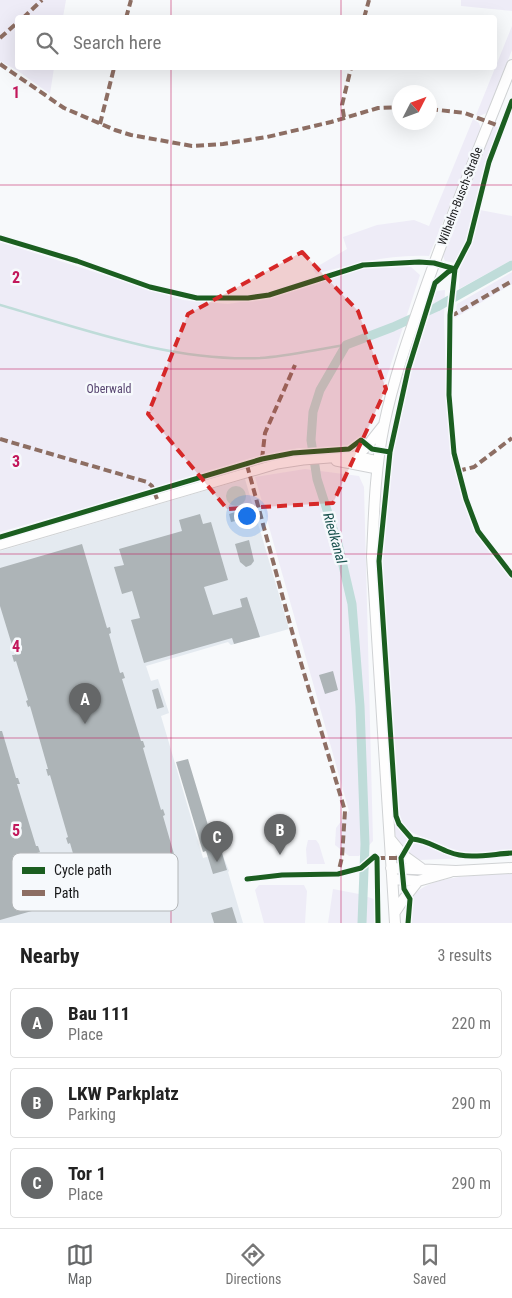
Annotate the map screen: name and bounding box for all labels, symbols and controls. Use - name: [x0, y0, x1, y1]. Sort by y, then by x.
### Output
- search box: [15, 15, 497, 70]
- icon: search: [33, 29, 61, 57]
- text: Search here: [73, 31, 161, 54]
- text: 1: [12, 83, 20, 102]
- north arrow: [392, 85, 437, 130]
- street label: Wilhelm-Busch-Straße: [435, 145, 485, 247]
- text: 2: [12, 268, 20, 287]
- park label: Oberwald: [87, 382, 131, 396]
- text: 3: [12, 452, 20, 471]
- your location: [234, 503, 260, 529]
- water label: Riedkanal: [320, 511, 350, 566]
- text: 4: [12, 637, 20, 656]
- pin: A: [69, 683, 101, 724]
- pin: B: [264, 814, 296, 855]
- text: 5: [12, 821, 20, 840]
- pin: C: [201, 821, 233, 862]
- legend: [12, 853, 178, 911]
- text: Cycle path: [54, 862, 112, 878]
- text: Path: [54, 885, 79, 901]
- text: Nearby: [20, 944, 79, 968]
- text: 3 results: [437, 946, 492, 965]
- text: Bau 111: [68, 1002, 130, 1025]
- text: A: [32, 1014, 42, 1033]
- text: 220 m: [452, 1014, 491, 1033]
- text: Place: [68, 1025, 103, 1044]
- text: LKW Parkplatz: [68, 1082, 179, 1105]
- text: B: [33, 1094, 41, 1113]
- text: 290 m: [452, 1094, 491, 1113]
- text: Parking: [68, 1105, 116, 1124]
- text: Tor 1: [68, 1162, 106, 1185]
- text: C: [32, 1174, 42, 1193]
- text: 290 m: [452, 1174, 491, 1193]
- text: Place: [68, 1185, 103, 1204]
- tab: Map: [66, 1241, 94, 1287]
- tab: Directions: [225, 1241, 281, 1287]
- tab: Saved: [413, 1241, 446, 1287]

